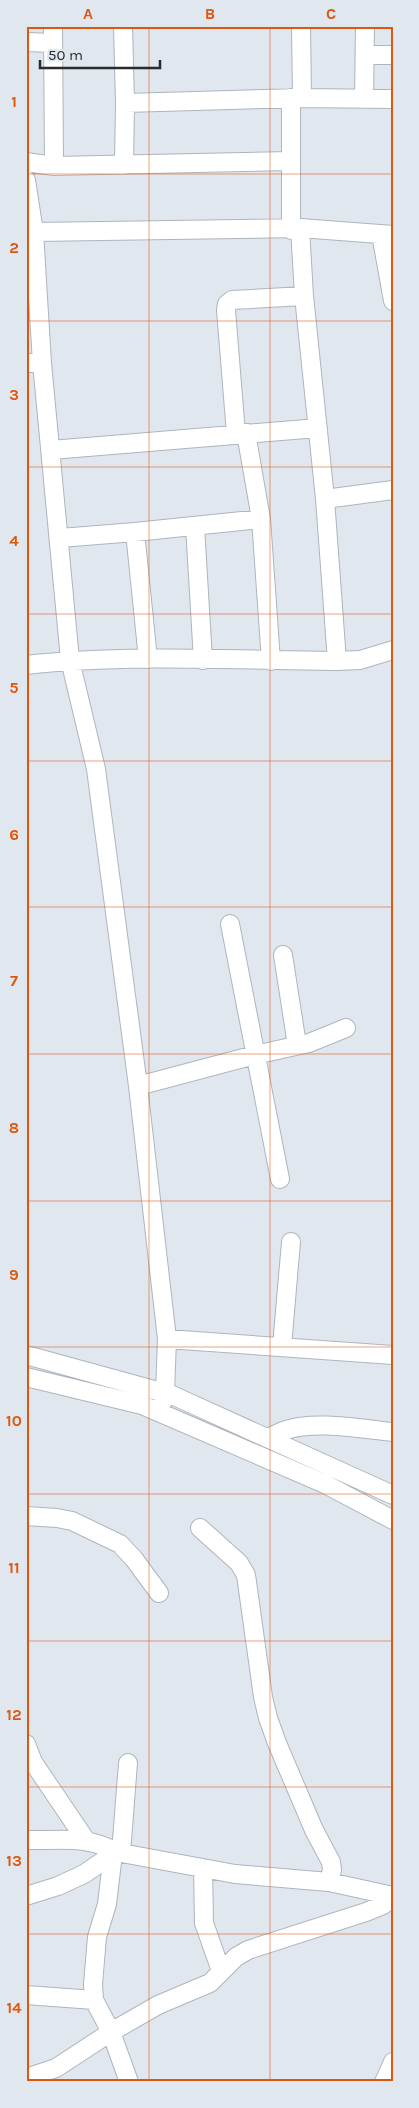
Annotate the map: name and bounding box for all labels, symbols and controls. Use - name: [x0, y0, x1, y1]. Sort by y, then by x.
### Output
- text: A: [83, 4, 93, 23]
- text: B: [205, 4, 215, 23]
- text: C: [326, 4, 336, 23]
- scale bar: [40, 38, 160, 70]
- text: 50 m: [48, 46, 83, 64]
- text: 1: [11, 92, 17, 111]
- text: 2: [9, 238, 19, 257]
- text: 3: [9, 385, 19, 404]
- text: 4: [9, 531, 19, 550]
- text: 5: [9, 678, 19, 697]
- text: 6: [9, 825, 19, 844]
- text: 7: [10, 971, 18, 990]
- text: 8: [9, 1118, 19, 1137]
- text: 9: [9, 1265, 19, 1284]
- text: 10: [6, 1411, 22, 1430]
- text: 11: [8, 1558, 20, 1577]
- text: 12: [6, 1705, 22, 1724]
- text: 13: [6, 1851, 22, 1870]
- text: 14: [6, 1998, 22, 2017]

